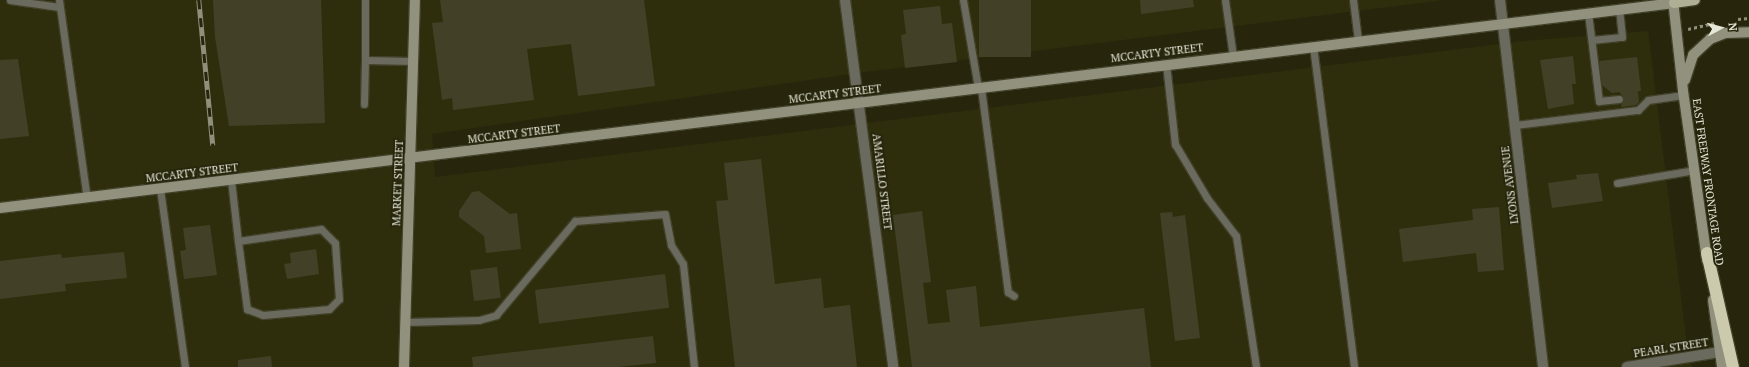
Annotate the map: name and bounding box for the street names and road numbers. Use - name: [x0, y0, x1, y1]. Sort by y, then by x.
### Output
- street label: MCCARTY STREET: [1110, 41, 1204, 65]
- street label: MCCARTY STREET: [788, 82, 882, 106]
- street label: EAST FREEWAY FRONTAGE ROAD: [1690, 98, 1726, 266]
- street label: MCCARTY STREET: [467, 122, 561, 146]
- street label: AMARILLO STREET: [870, 133, 894, 231]
- street label: MARKET STREET: [390, 140, 406, 226]
- street label: LYONS AVENUE: [1499, 145, 1521, 225]
- street label: MCCARTY STREET: [145, 161, 239, 185]
- street label: PEARL STREET: [1633, 336, 1709, 360]

